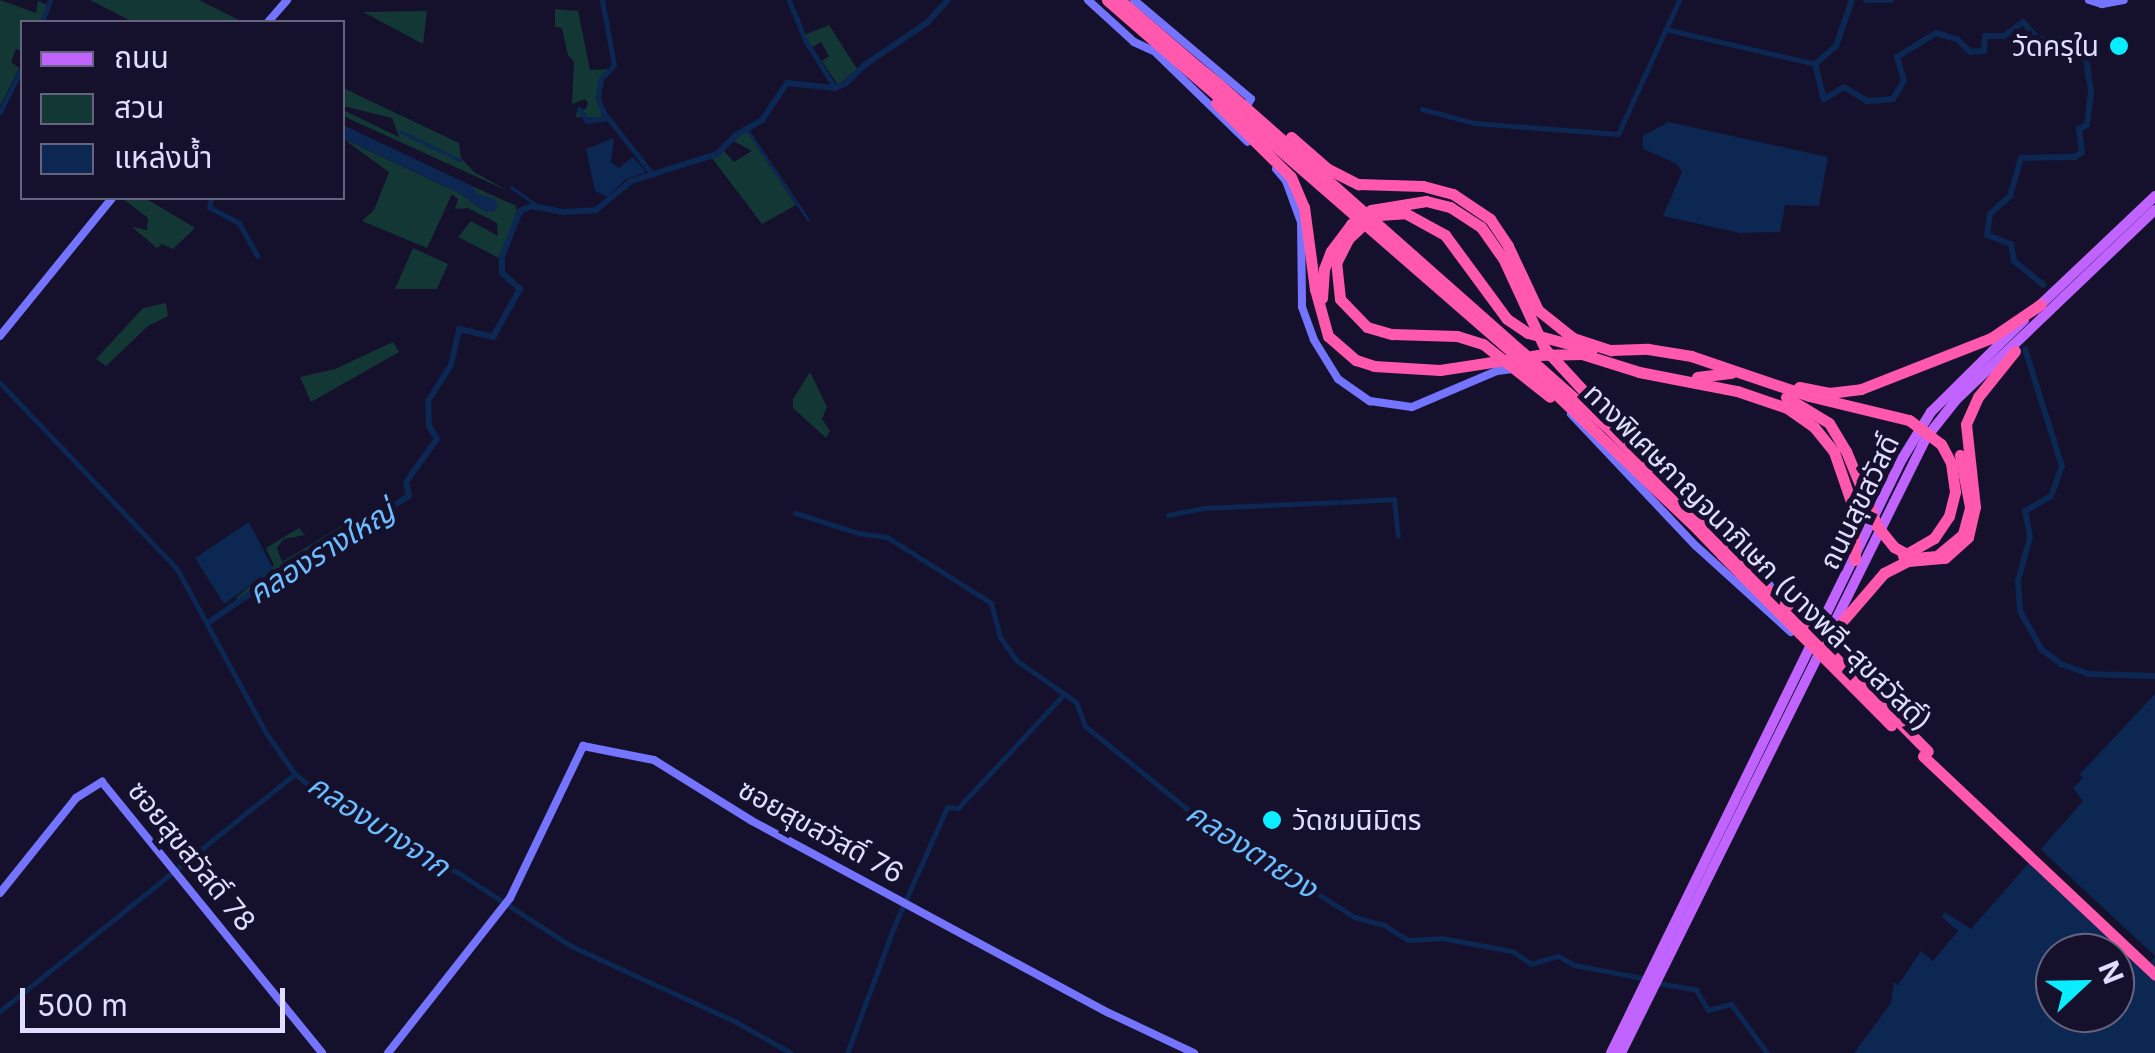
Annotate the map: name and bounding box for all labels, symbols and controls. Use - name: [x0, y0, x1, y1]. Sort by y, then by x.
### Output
- legend: [20, 20, 345, 200]
- place label: วัดครุใน: [2012, 29, 2099, 63]
- marker: วัดครุใน: [2108, 35, 2130, 57]
- text: ถนน: [114, 39, 169, 75]
- text: สวน: [114, 89, 164, 125]
- text: แหล่งน้ำ: [114, 139, 212, 175]
- street label: ทางพิเศษกาญจนาภิเษก (บางพลี-สุขสวัสดิ์): [1577, 376, 1939, 738]
- street label: ถนนสุขสวัสดิ์: [1812, 429, 1906, 575]
- water label: คลองรางใหญ่: [241, 493, 401, 611]
- water label: คลองบางจาก: [302, 766, 456, 884]
- street label: ซอยสุขสวัสดิ์ 76: [733, 772, 909, 890]
- street label: ซอยสุขสวัสดิ์ 78: [121, 774, 263, 938]
- water label: คลองตายวง: [1180, 794, 1324, 906]
- place label: วัดชมนิมิตร: [1292, 803, 1421, 837]
- marker: วัดชมนิมิตร: [1261, 809, 1283, 831]
- north arrow: [2035, 933, 2135, 1033]
- text: N: [2091, 956, 2131, 989]
- scale bar: [25, 968, 290, 1030]
- text: 500 m: [37, 987, 128, 1023]

